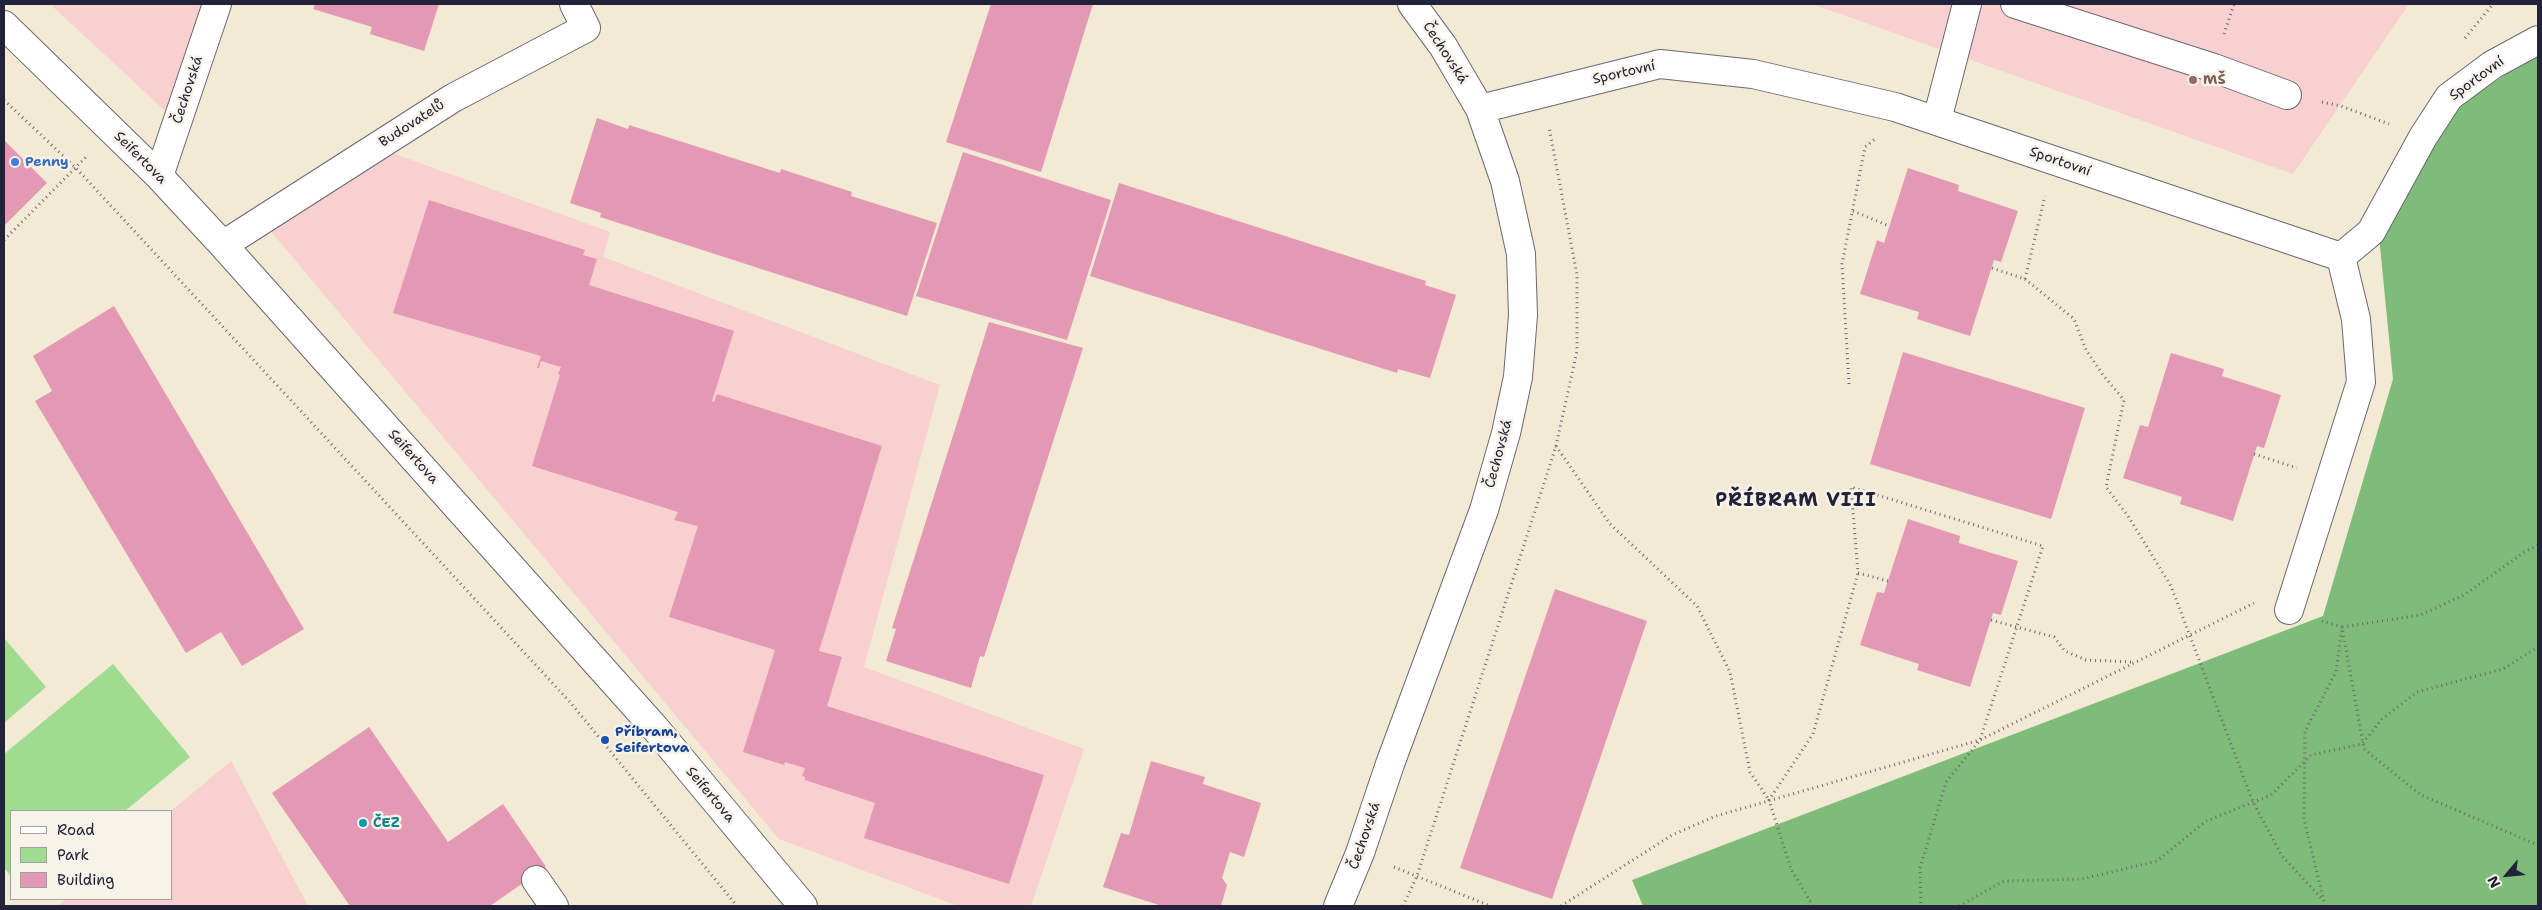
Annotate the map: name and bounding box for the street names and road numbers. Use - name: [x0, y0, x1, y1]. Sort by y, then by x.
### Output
- street label: Čechovská: [1419, 19, 1471, 87]
- street label: Sportovní: [2446, 53, 2508, 105]
- street label: Čechovská: [169, 54, 207, 126]
- street label: Sportovní: [1591, 58, 1657, 88]
- street label: Budovatelů: [376, 97, 448, 151]
- street label: Seifertova: [110, 128, 170, 188]
- street label: Sportovní: [2027, 144, 2093, 180]
- street label: Čechovská: [1482, 418, 1516, 490]
- street label: Seifertova: [384, 426, 442, 488]
- street label: Seifertova: [682, 764, 738, 826]
- street label: Čechovská: [1346, 800, 1384, 872]

